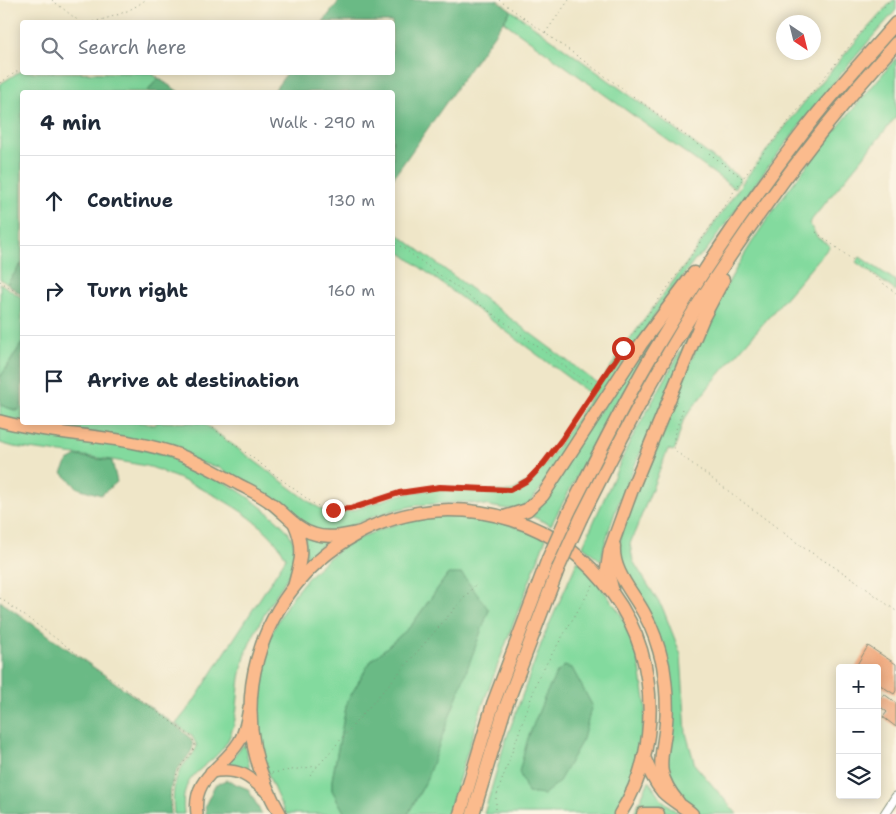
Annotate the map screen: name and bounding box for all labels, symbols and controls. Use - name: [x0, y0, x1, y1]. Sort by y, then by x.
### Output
- north arrow: [776, 15, 821, 60]
- search box: [20, 20, 395, 75]
- icon: search: [38, 34, 66, 62]
- text: Search here: [78, 35, 187, 60]
- text: 4 min: [40, 109, 101, 137]
- text: Walk · 290 m: [269, 112, 375, 133]
- icon: ahead: [40, 187, 68, 215]
- text: Continue: [87, 188, 173, 213]
- text: 130 m: [328, 190, 375, 211]
- icon: right: [40, 277, 68, 305]
- text: Turn right: [87, 278, 188, 303]
- text: 160 m: [328, 280, 375, 301]
- route start: [612, 337, 635, 360]
- icon: arrive: [40, 367, 68, 395]
- text: Arrive at destination: [87, 368, 299, 393]
- route end: [322, 499, 345, 522]
- map controls: [836, 664, 881, 799]
- button: +: [836, 664, 881, 709]
- button: −: [836, 709, 881, 754]
- button: layers: [836, 754, 881, 799]

